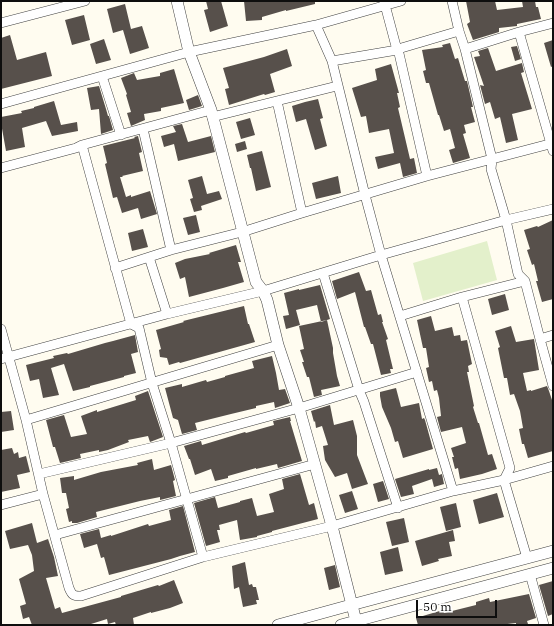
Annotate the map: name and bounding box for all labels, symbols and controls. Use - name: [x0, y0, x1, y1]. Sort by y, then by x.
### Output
- scale bar: [418, 592, 499, 618]
- text: 50 m: [423, 599, 452, 614]

